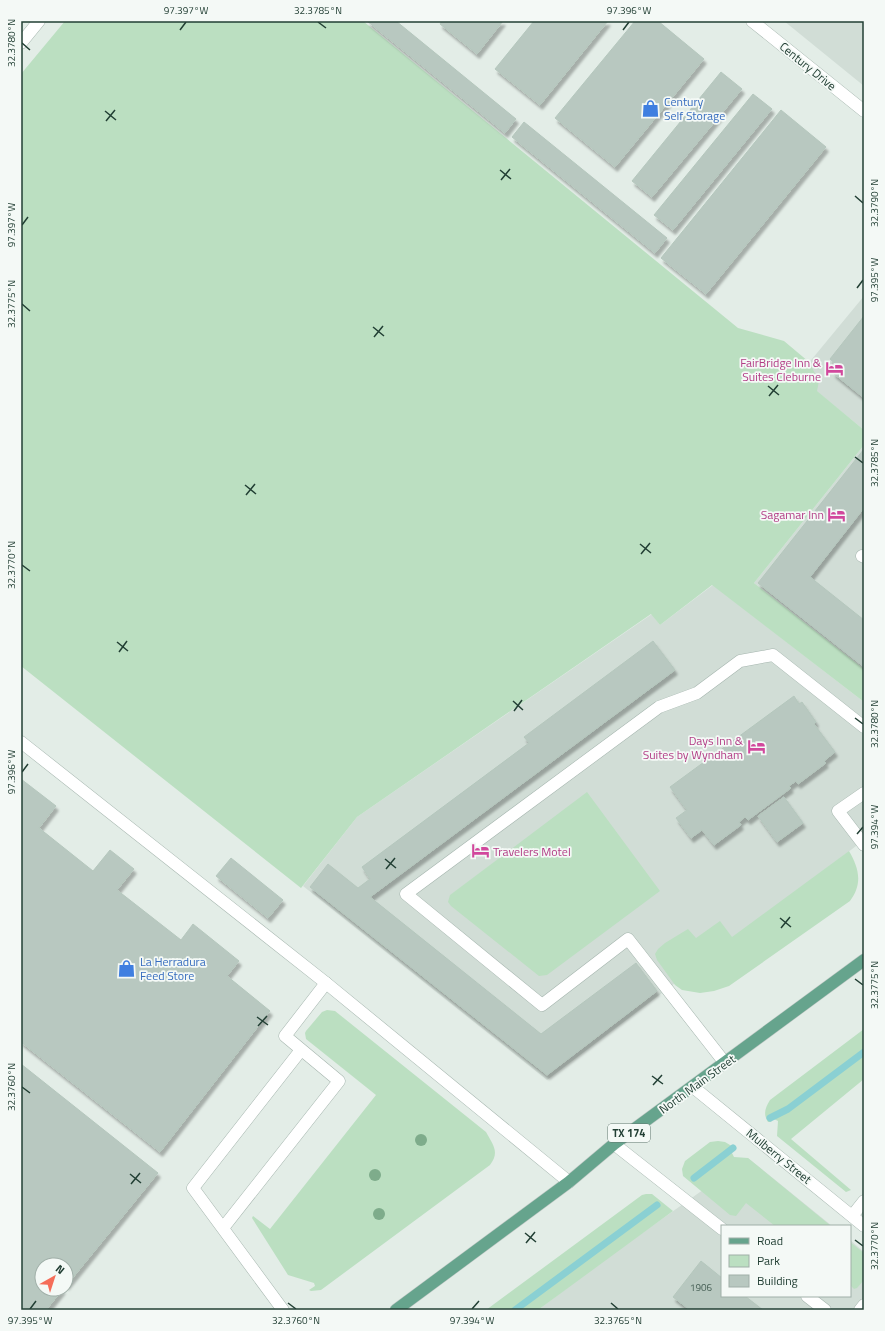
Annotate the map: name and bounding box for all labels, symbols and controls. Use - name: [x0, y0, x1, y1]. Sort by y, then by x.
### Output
- text: 97.397°W: [164, 3, 208, 18]
- text: 32.3785°N: [294, 3, 342, 18]
- text: 97.396°W: [607, 3, 651, 18]
- text: 32.3780°N: [4, 19, 19, 67]
- street label: Century Drive: [775, 37, 841, 95]
- place label: Century Self Storage: [664, 92, 725, 125]
- shop icon: Century Self Storage: [641, 98, 661, 118]
- text: 32.3790°N: [867, 179, 882, 227]
- text: 97.397°W: [4, 203, 19, 247]
- text: 97.395°W: [867, 258, 882, 302]
- text: 32.3775°N: [4, 280, 19, 328]
- place label: FairBridge Inn & Suites Cleburne: [740, 353, 822, 386]
- hotel icon: FairBridge Inn & Suites Cleburne: [824, 359, 844, 379]
- text: 32.3785°N: [867, 439, 882, 487]
- hotel icon: Sagamar Inn: [827, 504, 847, 524]
- place label: Sagamar Inn: [761, 505, 824, 524]
- text: 32.3770°N: [4, 541, 19, 589]
- text: 32.3780°N: [867, 700, 882, 748]
- place label: Days Inn & Suites by Wyndham: [643, 731, 744, 764]
- hotel icon: Days Inn & Suites by Wyndham: [746, 737, 766, 757]
- text: 97.396°W: [4, 750, 19, 794]
- text: 97.394°W: [867, 805, 882, 849]
- hotel icon: Travelers Motel: [470, 841, 490, 861]
- place label: Travelers Motel: [493, 842, 571, 861]
- place label: La Herradura Feed Store: [140, 952, 206, 985]
- shop icon: La Herradura Feed Store: [117, 958, 137, 978]
- text: 32.3775°N: [867, 961, 882, 1009]
- street label: North Main Street: [655, 1049, 740, 1118]
- text: 32.3760°N: [4, 1063, 19, 1111]
- road number: TX 174: [608, 1124, 650, 1142]
- street label: Mulberry Street: [742, 1124, 816, 1189]
- text: 32.3770°N: [867, 1222, 882, 1270]
- legend: [721, 1225, 851, 1297]
- text: Road: [757, 1231, 783, 1250]
- text: Park: [757, 1251, 780, 1270]
- north arrow: [34, 1257, 74, 1297]
- text: N: [52, 1261, 68, 1278]
- text: Building: [757, 1271, 798, 1290]
- house number: 1906: [690, 1280, 713, 1295]
- text: 97.395°W: [8, 1313, 52, 1328]
- text: 32.3760°N: [272, 1313, 320, 1328]
- text: 97.394°W: [450, 1313, 494, 1328]
- text: 32.3765°N: [594, 1313, 642, 1328]

